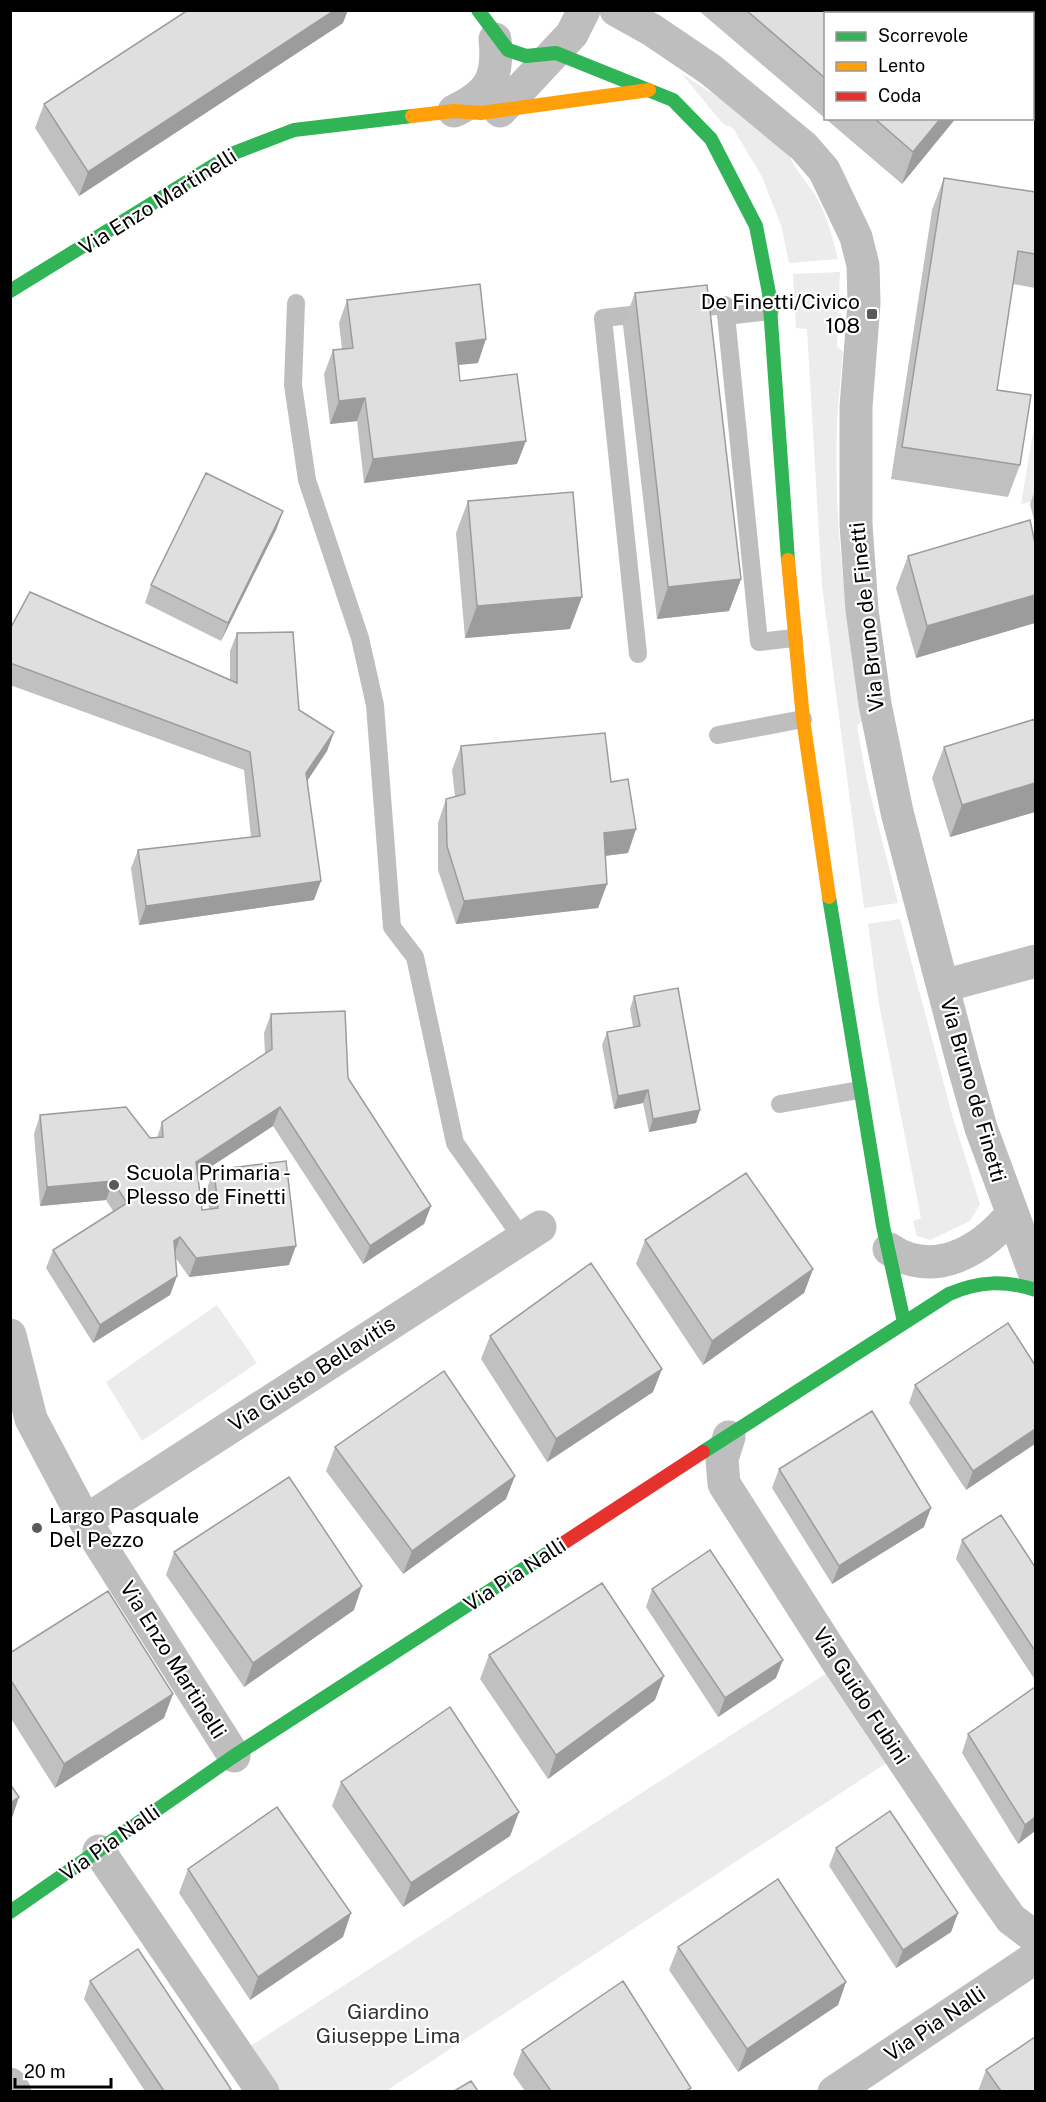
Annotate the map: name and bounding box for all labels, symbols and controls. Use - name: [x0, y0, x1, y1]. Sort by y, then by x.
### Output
- legend: [824, 12, 1034, 120]
- text: Scorrevole: [878, 25, 968, 46]
- text: Lento: [878, 55, 925, 76]
- text: Coda: [878, 85, 921, 106]
- street label: Via Enzo Martinelli: [74, 143, 241, 260]
- place label: De Finetti/Civico 108: [701, 289, 860, 338]
- marker: De Finetti/Civico 108: [865, 307, 879, 321]
- street label: Via Bruno de Finetti: [844, 521, 889, 713]
- street label: Via Bruno de Finetti: [935, 995, 1012, 1185]
- place label: Scuola Primaria - Plesso de Finetti: [126, 1160, 291, 1209]
- marker: Scuola Primaria - Plesso de Finetti: [107, 1178, 121, 1192]
- street label: Via Giusto Bellavitis: [224, 1310, 400, 1437]
- place label: Largo Pasquale Del Pezzo: [49, 1503, 199, 1552]
- marker: Largo Pasquale Del Pezzo: [30, 1521, 44, 1535]
- street label: Via Pia Nalli: [459, 1532, 570, 1617]
- street label: Via Enzo Martinelli: [115, 1576, 232, 1743]
- street label: Via Guido Fubini: [808, 1623, 915, 1769]
- street label: Via Pia Nalli: [55, 1799, 164, 1886]
- street label: Via Pia Nalli: [880, 1981, 990, 2066]
- park label: Giardino Giuseppe Lima: [316, 1999, 460, 2048]
- scale bar: [15, 2051, 111, 2089]
- text: 20 m: [24, 2061, 66, 2082]

